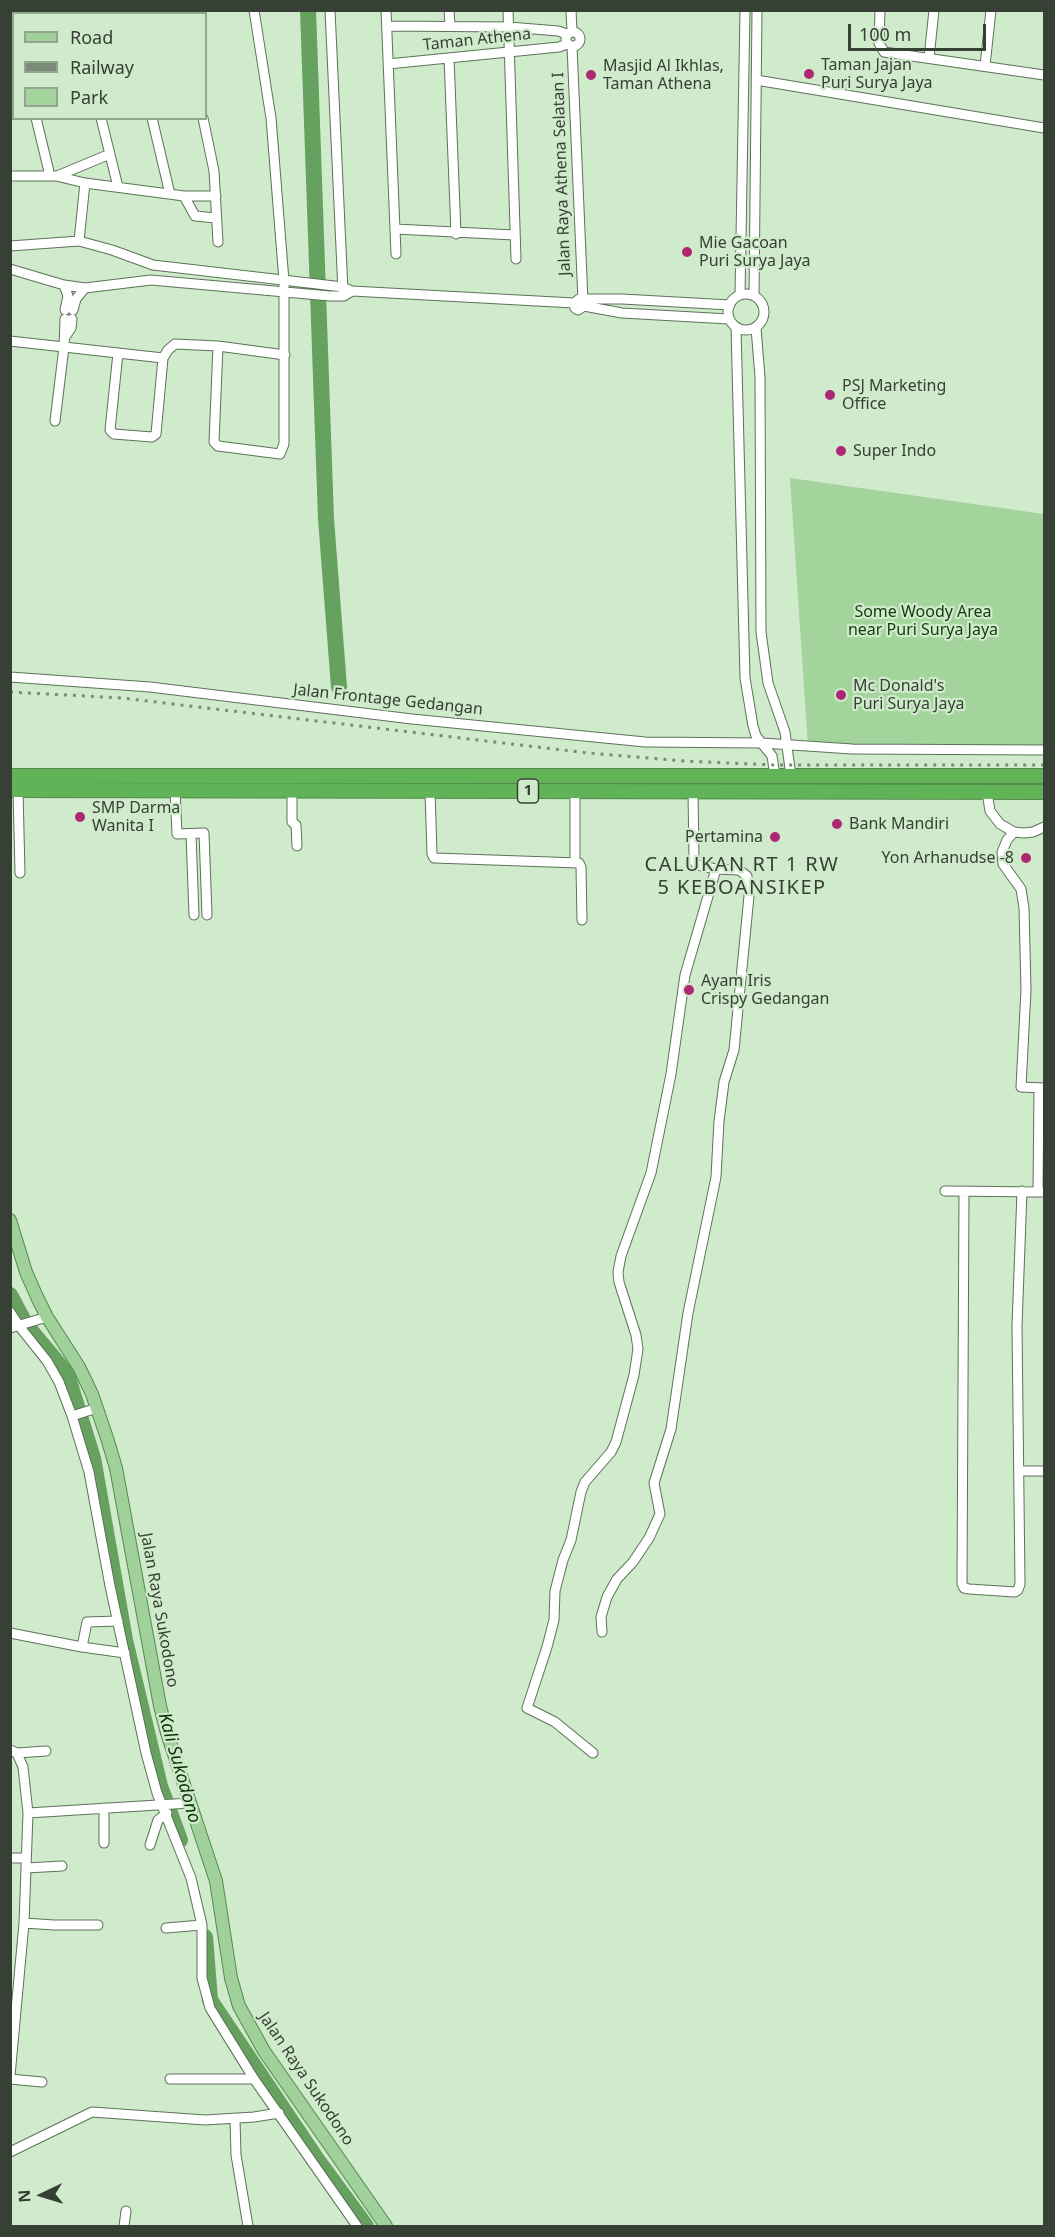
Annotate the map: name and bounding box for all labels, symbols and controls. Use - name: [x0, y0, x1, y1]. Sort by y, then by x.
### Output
- legend: [12, 12, 207, 120]
- scale bar: [851, 12, 989, 50]
- text: 100 m: [859, 22, 911, 46]
- text: Road: [70, 25, 113, 49]
- street label: Taman Athena: [422, 25, 532, 55]
- text: Railway: [70, 55, 134, 79]
- place label: Taman Jajan Puri Surya Jaya: [821, 55, 933, 93]
- place label: Masjid Al Ikhlas, Taman Athena: [603, 56, 724, 94]
- marker: Taman Jajan Puri Surya Jaya: [802, 67, 816, 81]
- marker: Masjid Al Ikhlas, Taman Athena: [584, 68, 598, 82]
- street label: Jalan Raya Athena Selatan I: [549, 72, 575, 276]
- text: Park: [70, 85, 108, 109]
- place label: Mie Gacoan Puri Surya Jaya: [699, 233, 811, 271]
- marker: Mie Gacoan Puri Surya Jaya: [680, 245, 694, 259]
- place label: PSJ Marketing Office: [842, 376, 946, 414]
- marker: PSJ Marketing Office: [823, 388, 837, 402]
- place label: Super Indo: [853, 441, 936, 461]
- marker: Super Indo: [834, 444, 848, 458]
- park label: Some Woody Area near Puri Surya Jaya: [848, 602, 998, 640]
- place label: Mc Donald's Puri Surya Jaya: [853, 676, 965, 714]
- street label: Jalan Frontage Gedangan: [292, 680, 484, 720]
- marker: Mc Donald's Puri Surya Jaya: [834, 688, 848, 702]
- road number: 1: [518, 779, 538, 803]
- place label: SMP Darma Wanita I: [92, 798, 180, 836]
- marker: SMP Darma Wanita I: [73, 810, 87, 824]
- place label: Bank Mandiri: [849, 814, 949, 834]
- marker: Bank Mandiri: [830, 817, 844, 831]
- place label: Pertamina: [685, 827, 763, 847]
- marker: Pertamina: [768, 830, 782, 844]
- place label: Yon Arhanudse -8: [882, 848, 1014, 868]
- marker: Yon Arhanudse -8: [1019, 851, 1033, 865]
- district label: CALUKAN RT 1 RW 5 KEBOANSIKEP: [645, 853, 839, 900]
- place label: Ayam Iris Crispy Gedangan: [701, 971, 829, 1009]
- marker: Ayam Iris Crispy Gedangan: [682, 983, 696, 997]
- street label: Jalan Raya Sukodono: [136, 1531, 182, 1689]
- water label: Kali Sukodono: [153, 1710, 205, 1826]
- street label: Jalan Raya Sukodono: [254, 2009, 358, 2149]
- north arrow: [12, 2165, 72, 2225]
- text: N: [13, 2189, 35, 2204]

